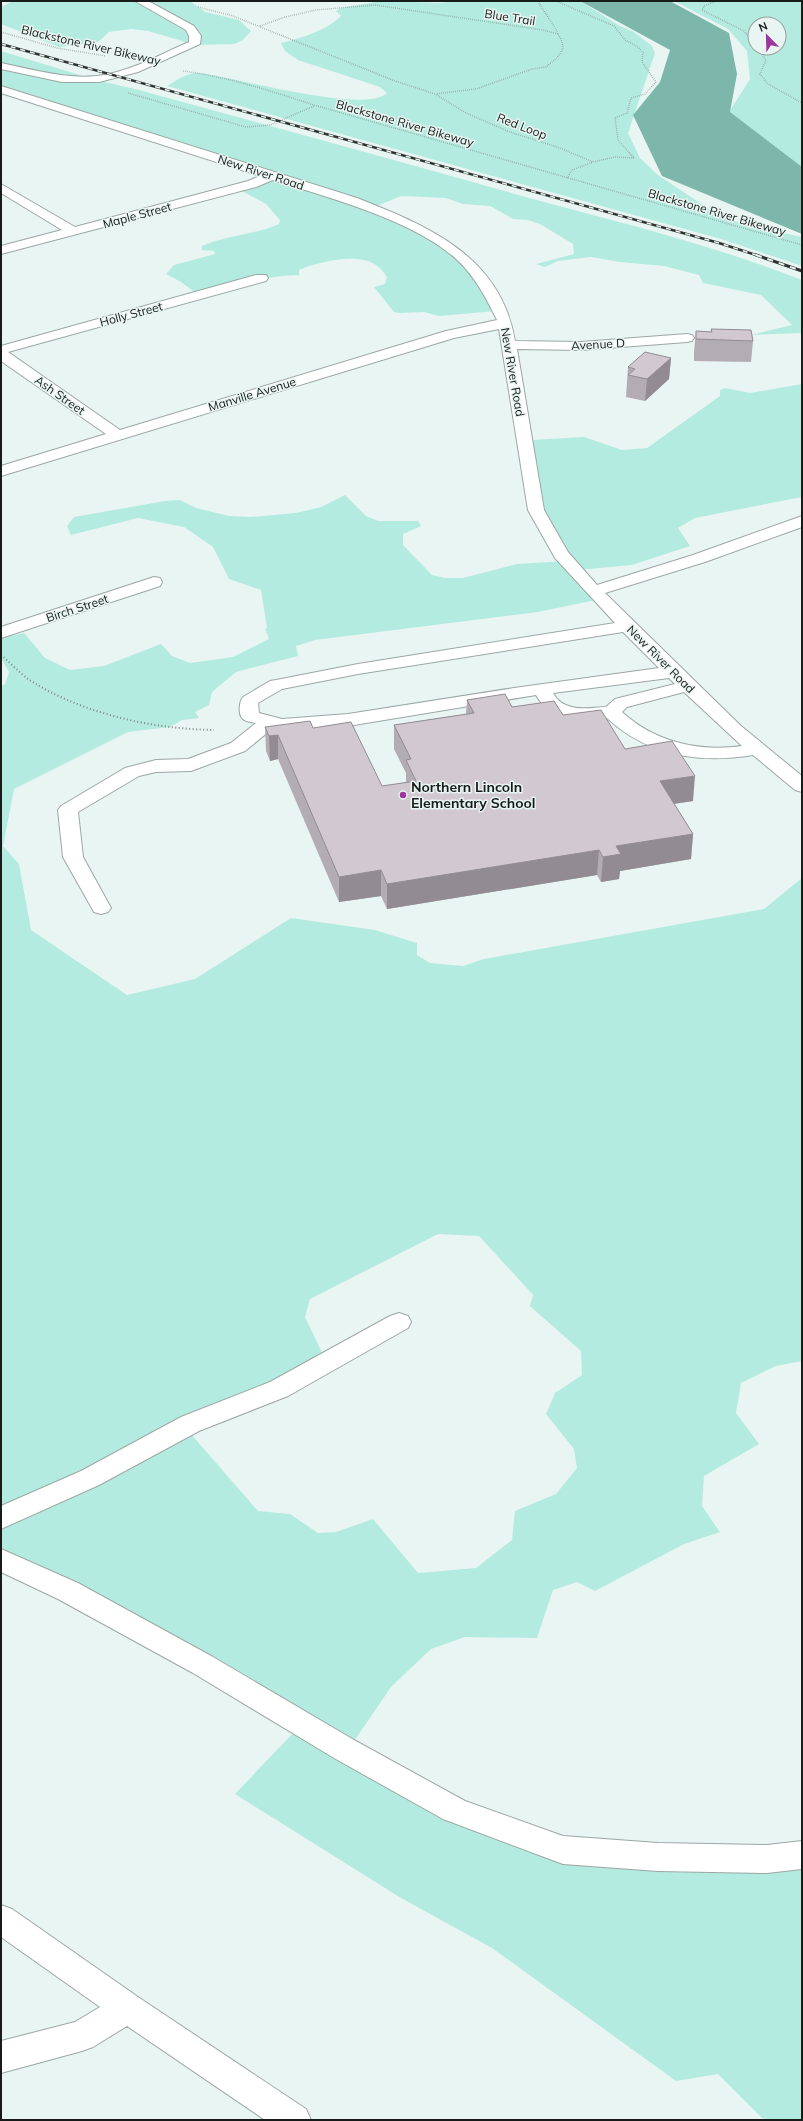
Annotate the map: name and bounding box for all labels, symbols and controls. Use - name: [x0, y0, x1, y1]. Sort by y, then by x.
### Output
- street label: Blue Trail: [484, 6, 536, 28]
- north arrow: [747, 16, 787, 56]
- text: N: [757, 19, 770, 35]
- street label: Blackstone River Bikeway: [20, 22, 163, 68]
- street label: Blackstone River Bikeway: [334, 96, 476, 150]
- street label: Red Loop: [495, 110, 549, 142]
- street label: New River Road: [216, 151, 306, 193]
- street label: Blackstone River Bikeway: [646, 185, 788, 239]
- street label: Maple Street: [101, 199, 173, 231]
- street label: Holly Street: [98, 298, 164, 330]
- street label: New River Road: [498, 326, 528, 418]
- street label: Avenue D: [571, 335, 625, 353]
- street label: Ash Street: [32, 372, 88, 418]
- street label: Manville Avenue: [206, 374, 298, 414]
- street label: Birch Street: [44, 591, 110, 625]
- street label: New River Road: [624, 622, 698, 696]
- place label: Northern Lincoln Elementary School: [411, 778, 535, 812]
- marker: Northern Lincoln Elementary School: [398, 790, 408, 800]

